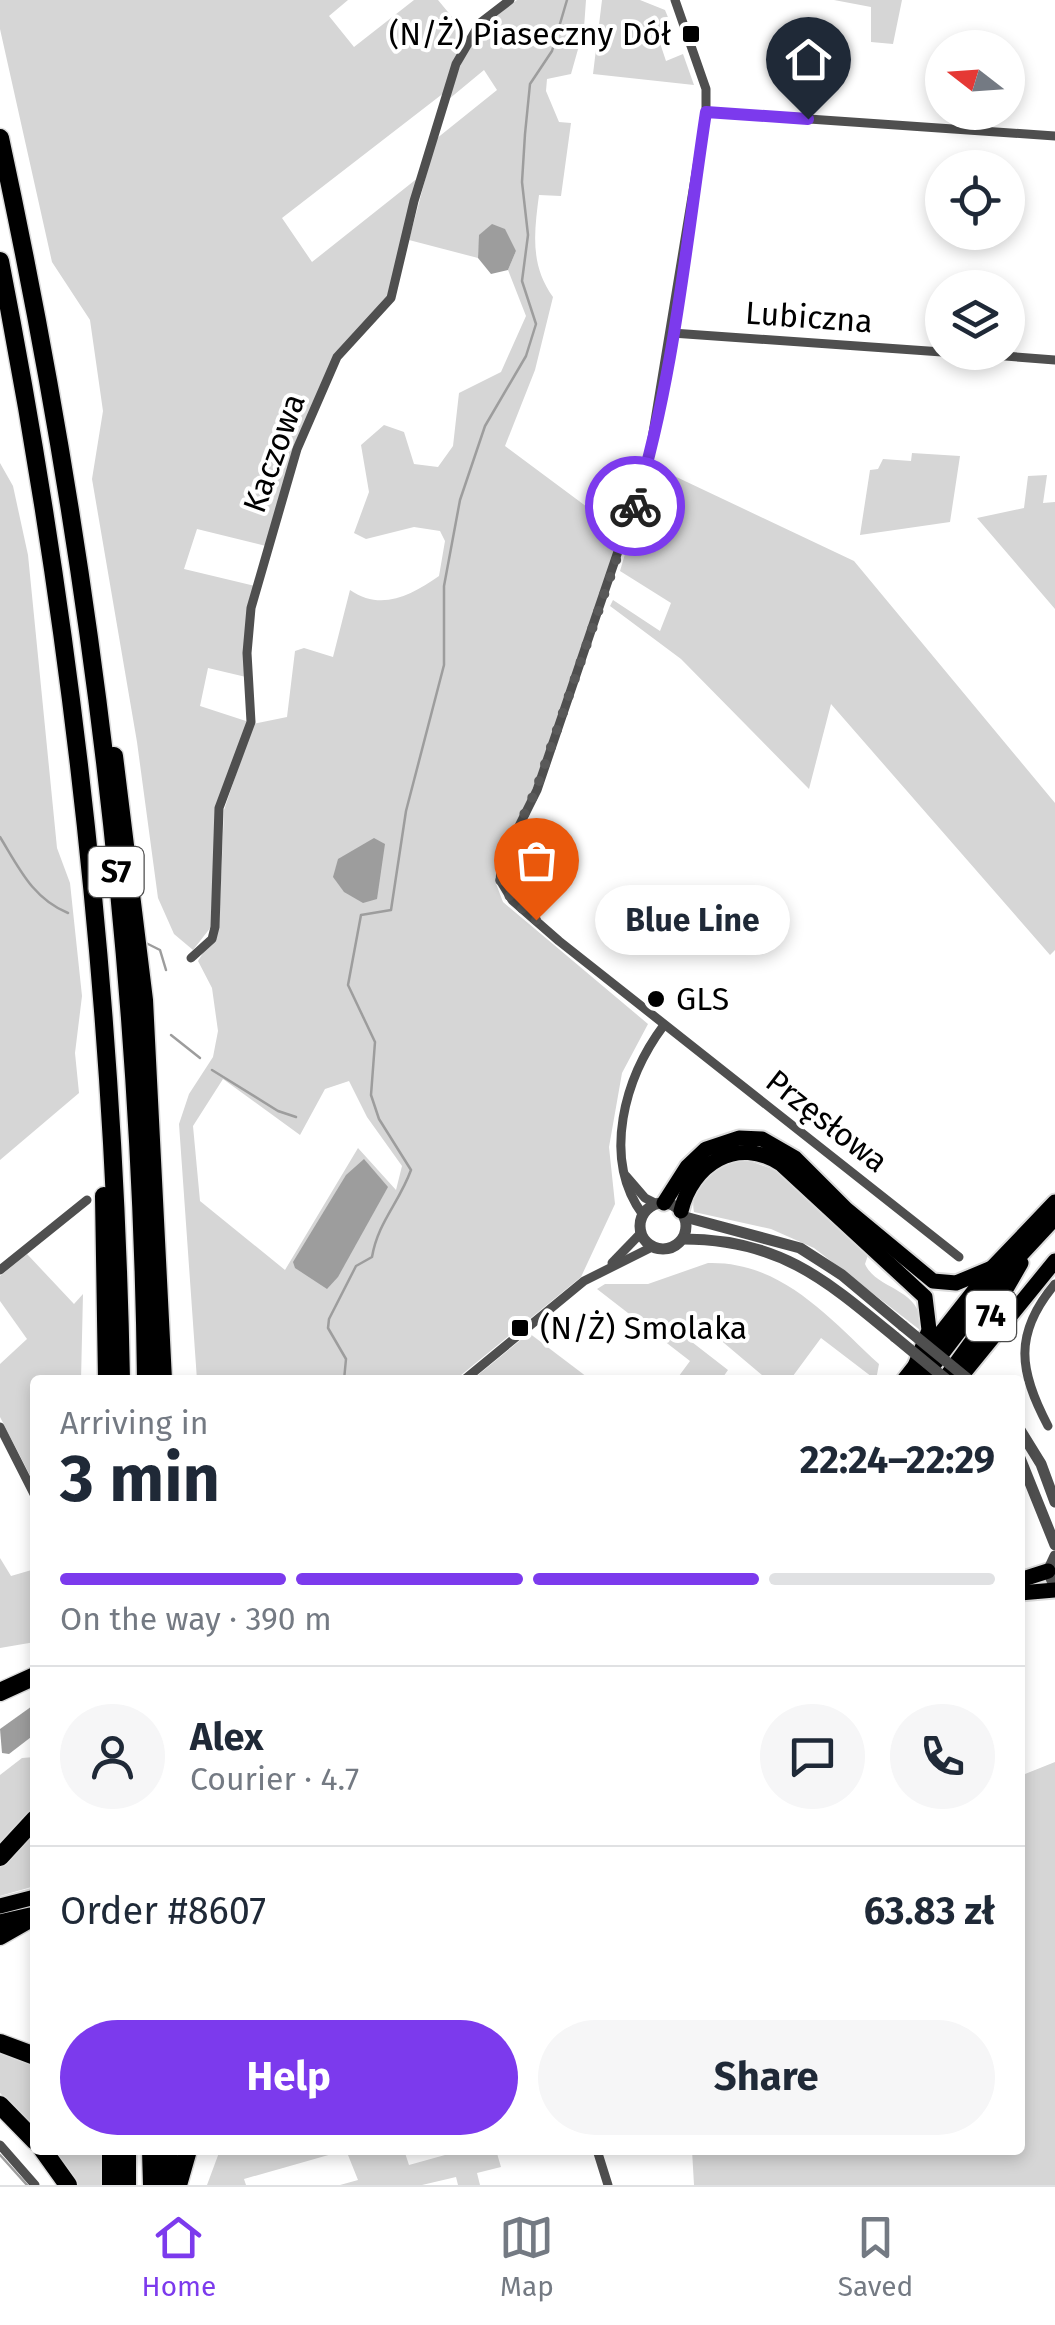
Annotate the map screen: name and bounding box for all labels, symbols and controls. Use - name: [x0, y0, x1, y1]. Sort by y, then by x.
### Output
- place label: (N/Ż) Piaseczny Dół: [389, 15, 671, 53]
- pin: [766, 17, 851, 120]
- marker: (N/Ż) Piaseczny Dół: [680, 23, 702, 45]
- north arrow: [925, 30, 1025, 130]
- map controls: [925, 30, 1025, 370]
- icon: home: [781, 32, 836, 87]
- button: locate: [925, 150, 1025, 250]
- button: layers: [925, 270, 1025, 370]
- street label: Lubiczna: [744, 294, 874, 340]
- street label: Kaczowa: [235, 388, 313, 518]
- courier: [585, 456, 685, 556]
- icon: bike: [608, 479, 663, 534]
- pin: [494, 818, 579, 921]
- icon: bag: [509, 833, 564, 888]
- road number: S7: [88, 847, 144, 897]
- callout: Blue Line: [596, 885, 791, 955]
- text: Blue Line: [625, 901, 760, 939]
- place label: GLS: [676, 980, 729, 1018]
- marker: GLS: [645, 988, 667, 1010]
- street label: Przęsłowa: [759, 1062, 895, 1180]
- road number: 74: [966, 1291, 1016, 1341]
- place label: (N/Ż) Smolaka: [540, 1309, 747, 1347]
- marker: (N/Ż) Smolaka: [509, 1317, 531, 1339]
- text: Arriving in: [60, 1404, 208, 1442]
- text: 22:24–22:29: [800, 1437, 995, 1483]
- text: 3 min: [60, 1440, 220, 1518]
- text: On the way · 390 m: [60, 1600, 332, 1638]
- button: person: [60, 1704, 165, 1809]
- button: chat: [760, 1704, 865, 1809]
- button: phone: [890, 1704, 995, 1809]
- text: Alex: [190, 1714, 263, 1760]
- text: Courier · 4.7: [190, 1760, 359, 1798]
- text: Order #8607: [60, 1888, 266, 1934]
- text: 63.83 zł: [864, 1888, 995, 1934]
- button: Help: [60, 2020, 518, 2135]
- button: Share: [538, 2020, 995, 2135]
- tab: Home: [142, 2210, 216, 2303]
- tab: Map: [499, 2210, 554, 2303]
- tab: Saved: [838, 2210, 913, 2303]

